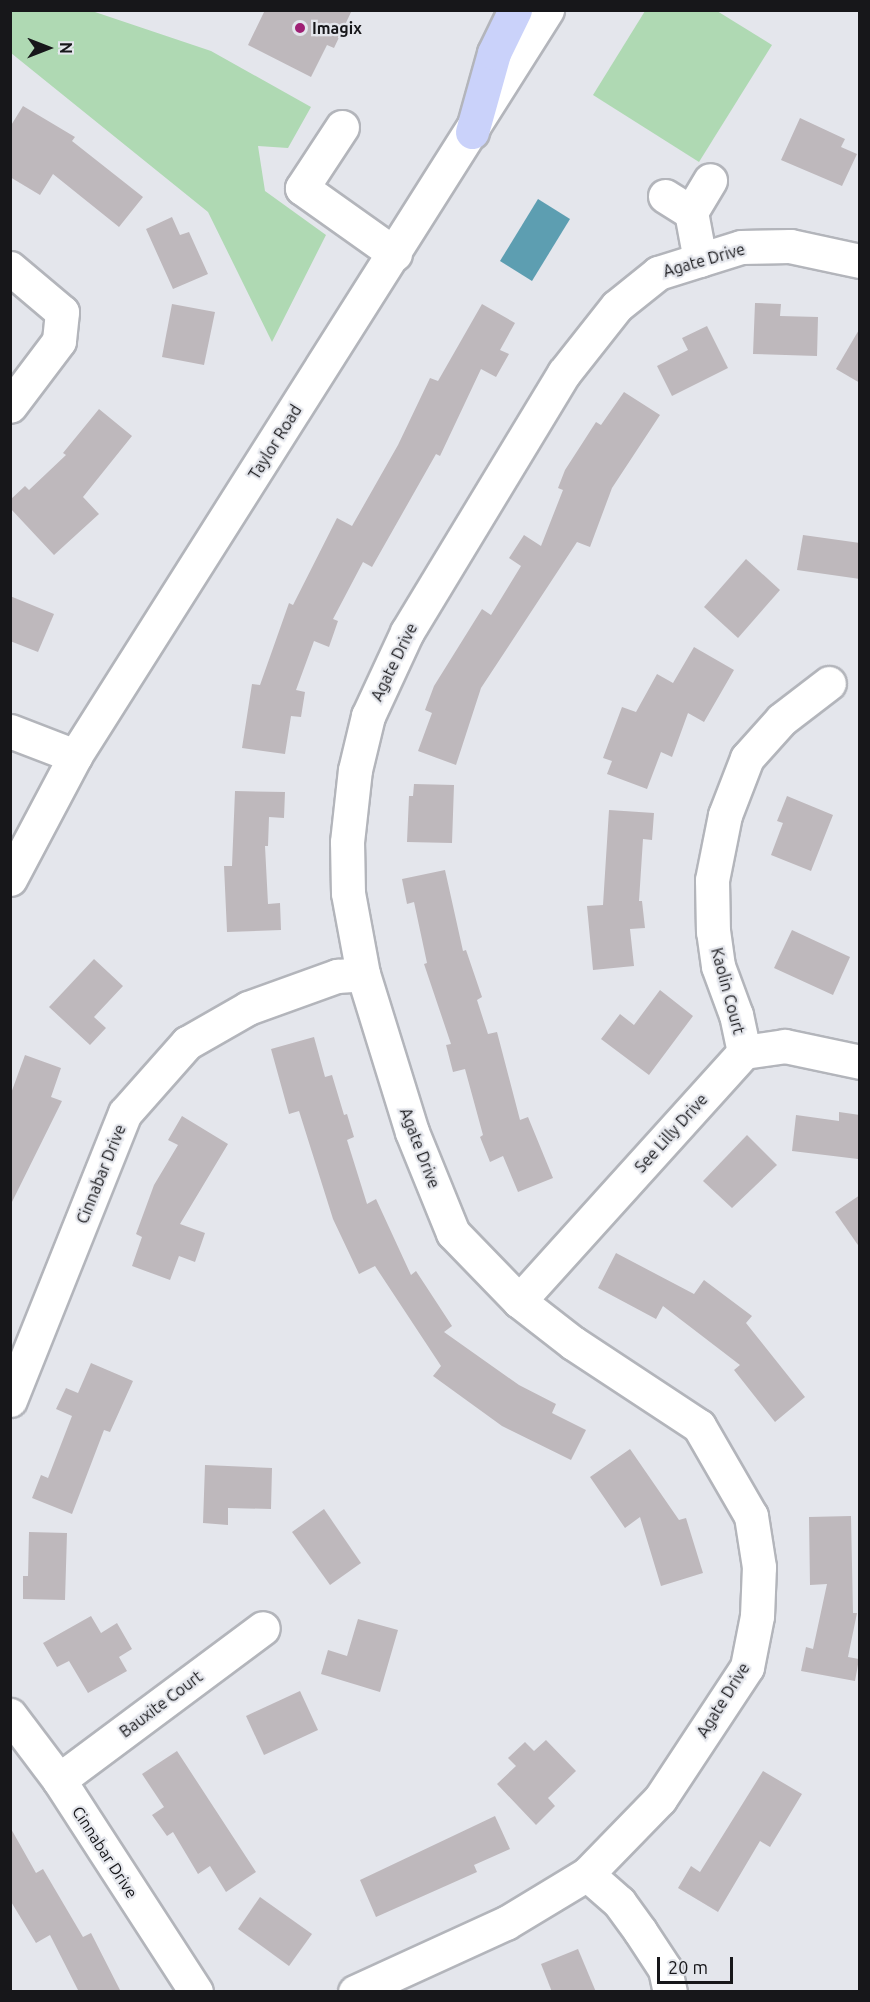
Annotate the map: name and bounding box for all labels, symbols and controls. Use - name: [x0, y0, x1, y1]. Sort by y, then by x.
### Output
- north arrow: [18, 18, 78, 78]
- place label: Imagix: [312, 18, 362, 38]
- marker: Imagix: [293, 21, 307, 35]
- text: N: [57, 42, 75, 54]
- street label: Agate Drive: [661, 239, 747, 281]
- street label: Taylor Road: [245, 401, 305, 483]
- street label: Agate Drive: [367, 620, 421, 704]
- street label: Kaolin Court: [707, 946, 749, 1036]
- street label: See Lilly Drive: [631, 1090, 711, 1176]
- street label: Agate Drive: [396, 1105, 444, 1191]
- street label: Cinnabar Drive: [72, 1122, 130, 1226]
- street label: Agate Drive: [693, 1659, 753, 1741]
- street label: Bauxite Court: [116, 1667, 206, 1741]
- street label: Cinnabar Drive: [68, 1803, 142, 1901]
- scale bar: [660, 1945, 736, 1983]
- text: 20 m: [668, 1957, 708, 1977]

